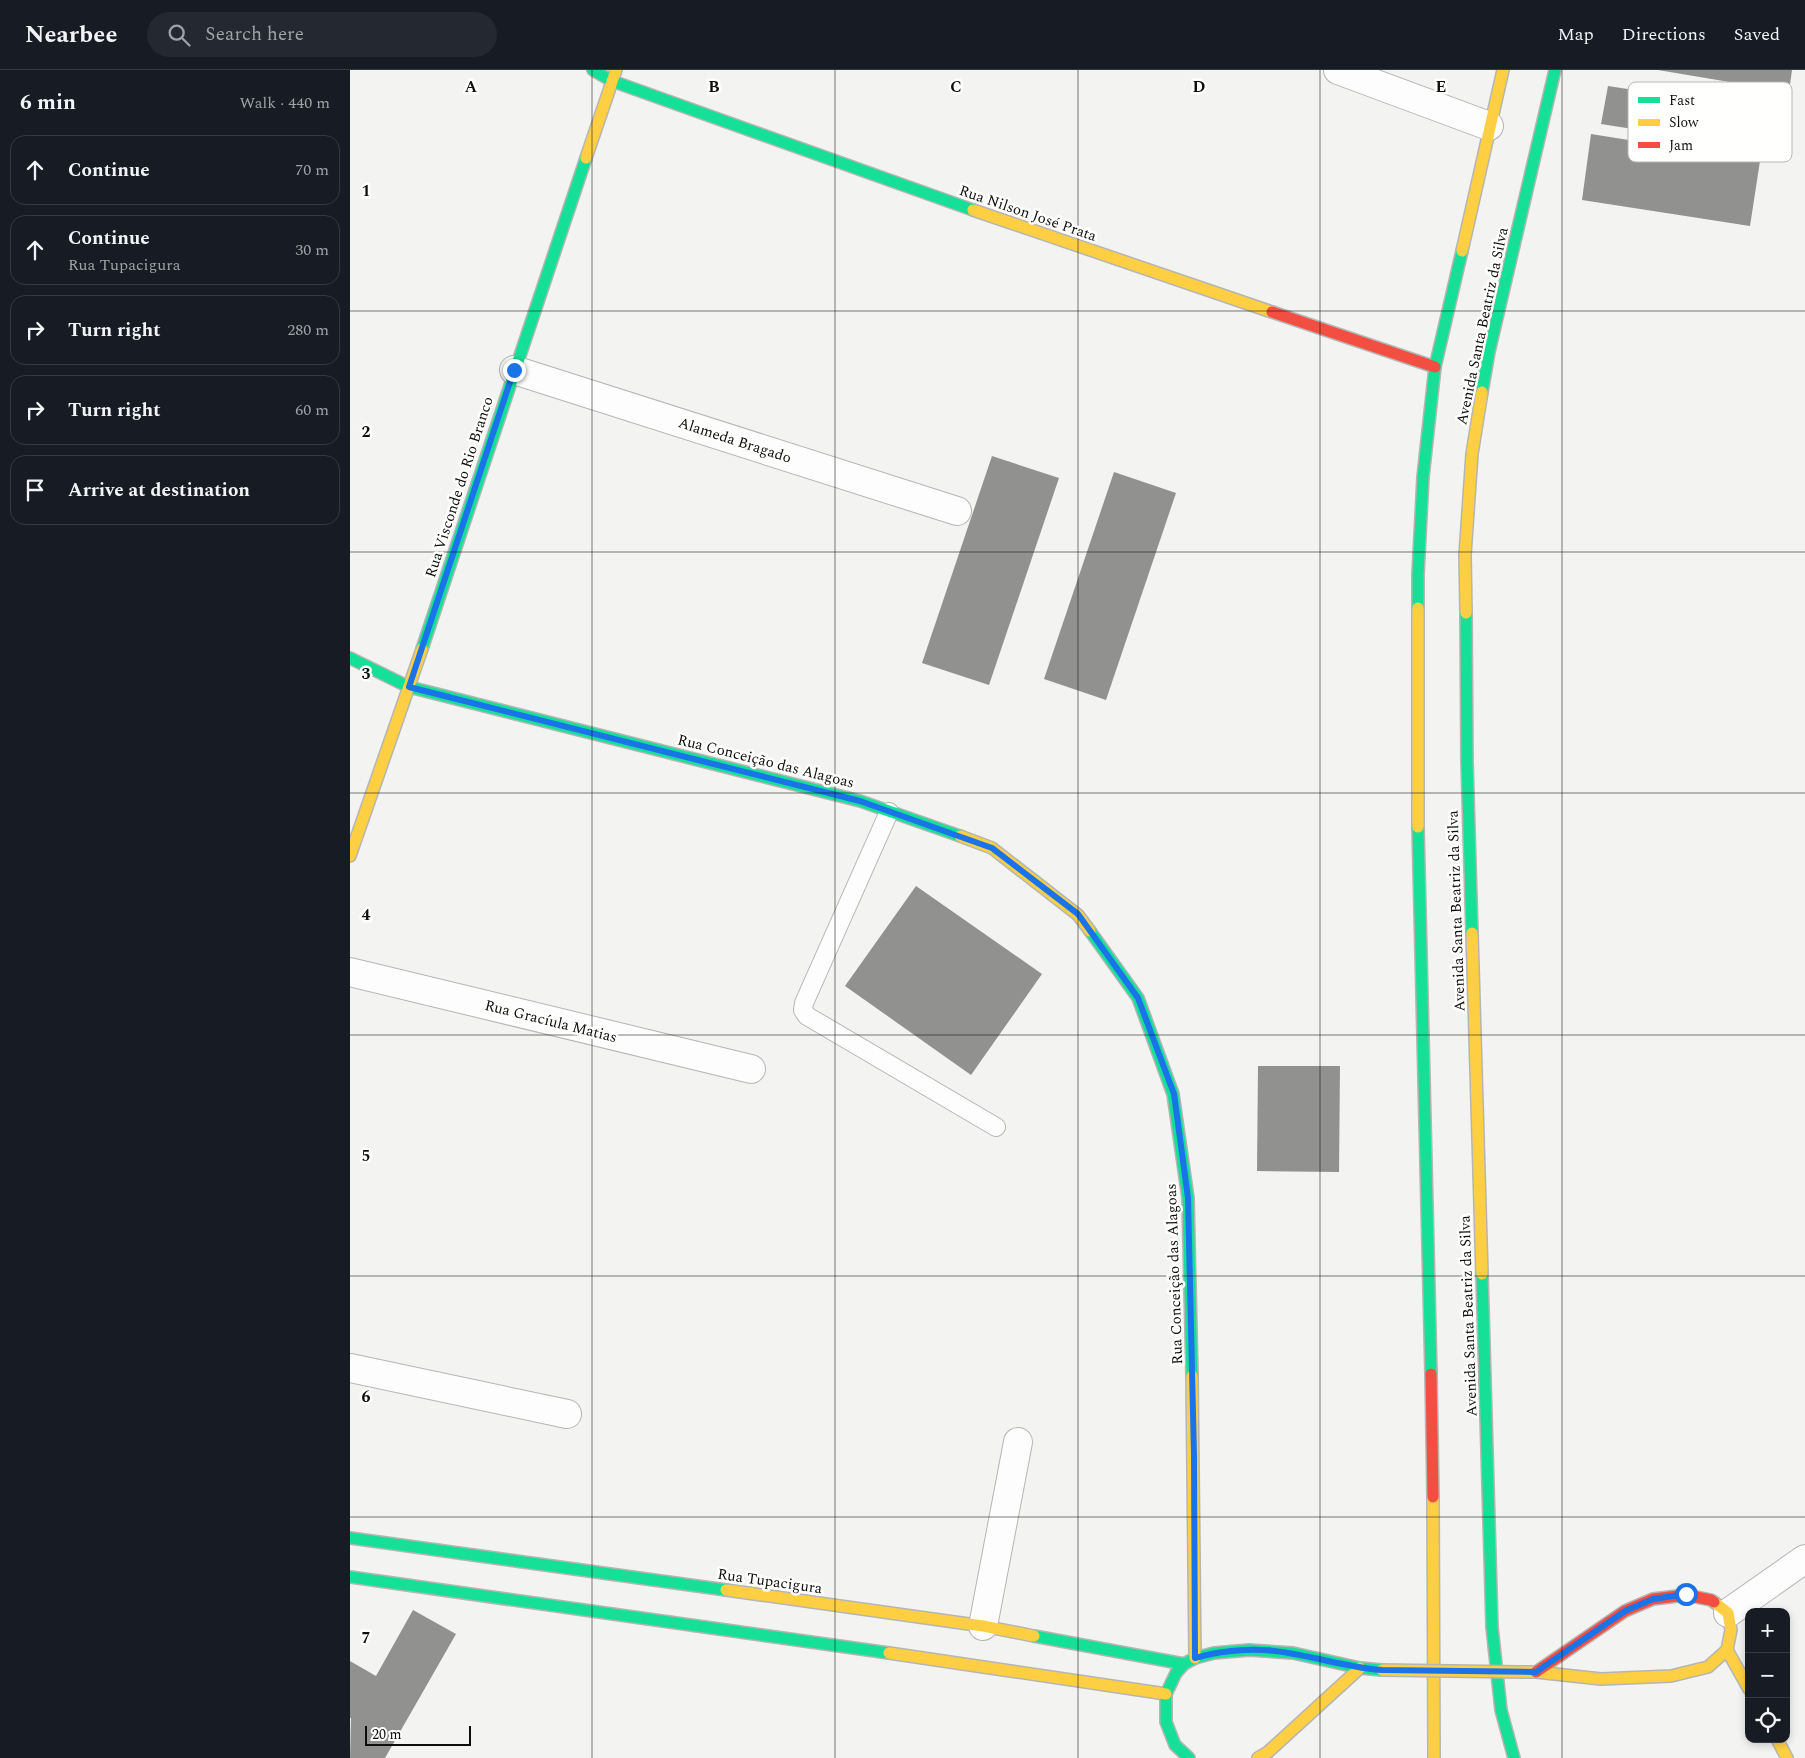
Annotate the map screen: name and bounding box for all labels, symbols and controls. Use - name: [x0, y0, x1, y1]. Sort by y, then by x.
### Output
- search box: [147, 12, 497, 57]
- text: Nearbee: [25, 17, 117, 53]
- text: Search here: [205, 20, 304, 49]
- icon: search: [165, 21, 193, 49]
- text: Map: [1558, 21, 1594, 48]
- text: Directions: [1622, 21, 1706, 48]
- text: Saved: [1734, 21, 1780, 48]
- text: A: [465, 75, 478, 99]
- text: B: [708, 75, 720, 99]
- text: C: [950, 75, 962, 99]
- text: D: [1193, 75, 1206, 99]
- text: E: [1436, 75, 1446, 99]
- legend: [1628, 82, 1792, 162]
- text: 6 min: [20, 87, 76, 119]
- text: Fast: [1669, 90, 1695, 111]
- text: Walk · 440 m: [239, 91, 330, 115]
- text: Slow: [1669, 112, 1699, 133]
- text: Jam: [1669, 135, 1693, 156]
- icon: ahead: [21, 156, 49, 184]
- text: Continue: [68, 156, 150, 185]
- text: 70 m: [295, 158, 329, 182]
- text: 1: [362, 179, 370, 203]
- street label: Rua Nilson José Prata: [956, 179, 1100, 248]
- text: Continue: [68, 224, 150, 253]
- street label: Avenida Santa Beatriz da Silva: [1450, 225, 1515, 427]
- icon: ahead: [21, 236, 49, 264]
- text: 30 m: [295, 238, 329, 262]
- text: Rua Tupacigura: [68, 253, 181, 277]
- icon: right: [21, 316, 49, 344]
- text: Turn right: [68, 316, 161, 345]
- text: 280 m: [287, 318, 329, 342]
- route end: [503, 359, 526, 382]
- street label: Rua Visconde do Rio Branco: [419, 394, 500, 581]
- icon: right: [21, 396, 49, 424]
- text: Turn right: [68, 396, 161, 425]
- text: 60 m: [295, 398, 329, 422]
- street label: Alameda Bragado: [675, 411, 794, 470]
- text: 2: [362, 420, 371, 444]
- icon: arrive: [21, 476, 49, 504]
- text: Arrive at destination: [68, 476, 250, 505]
- text: 3: [362, 662, 371, 686]
- street label: Rua Conceição das Alagoas: [675, 728, 857, 795]
- street label: Avenida Santa Beatriz da Silva: [1441, 809, 1472, 1012]
- text: 4: [362, 903, 371, 927]
- street label: Rua Gracíula Matias: [482, 994, 620, 1049]
- text: 5: [362, 1144, 370, 1168]
- street label: Rua Conceição das Alagoas: [1160, 1183, 1189, 1365]
- street label: Avenida Santa Beatriz da Silva: [1453, 1214, 1484, 1417]
- text: 6: [362, 1385, 371, 1409]
- street label: Rua Tupacigura: [716, 1563, 824, 1600]
- route start: [1675, 1583, 1698, 1606]
- map controls: [1745, 1608, 1790, 1743]
- button: +: [1745, 1608, 1790, 1653]
- text: 7: [362, 1626, 371, 1650]
- button: −: [1745, 1653, 1790, 1698]
- button: locate: [1745, 1698, 1790, 1743]
- scale bar: [365, 1723, 471, 1746]
- text: 20 m: [372, 1724, 402, 1745]

